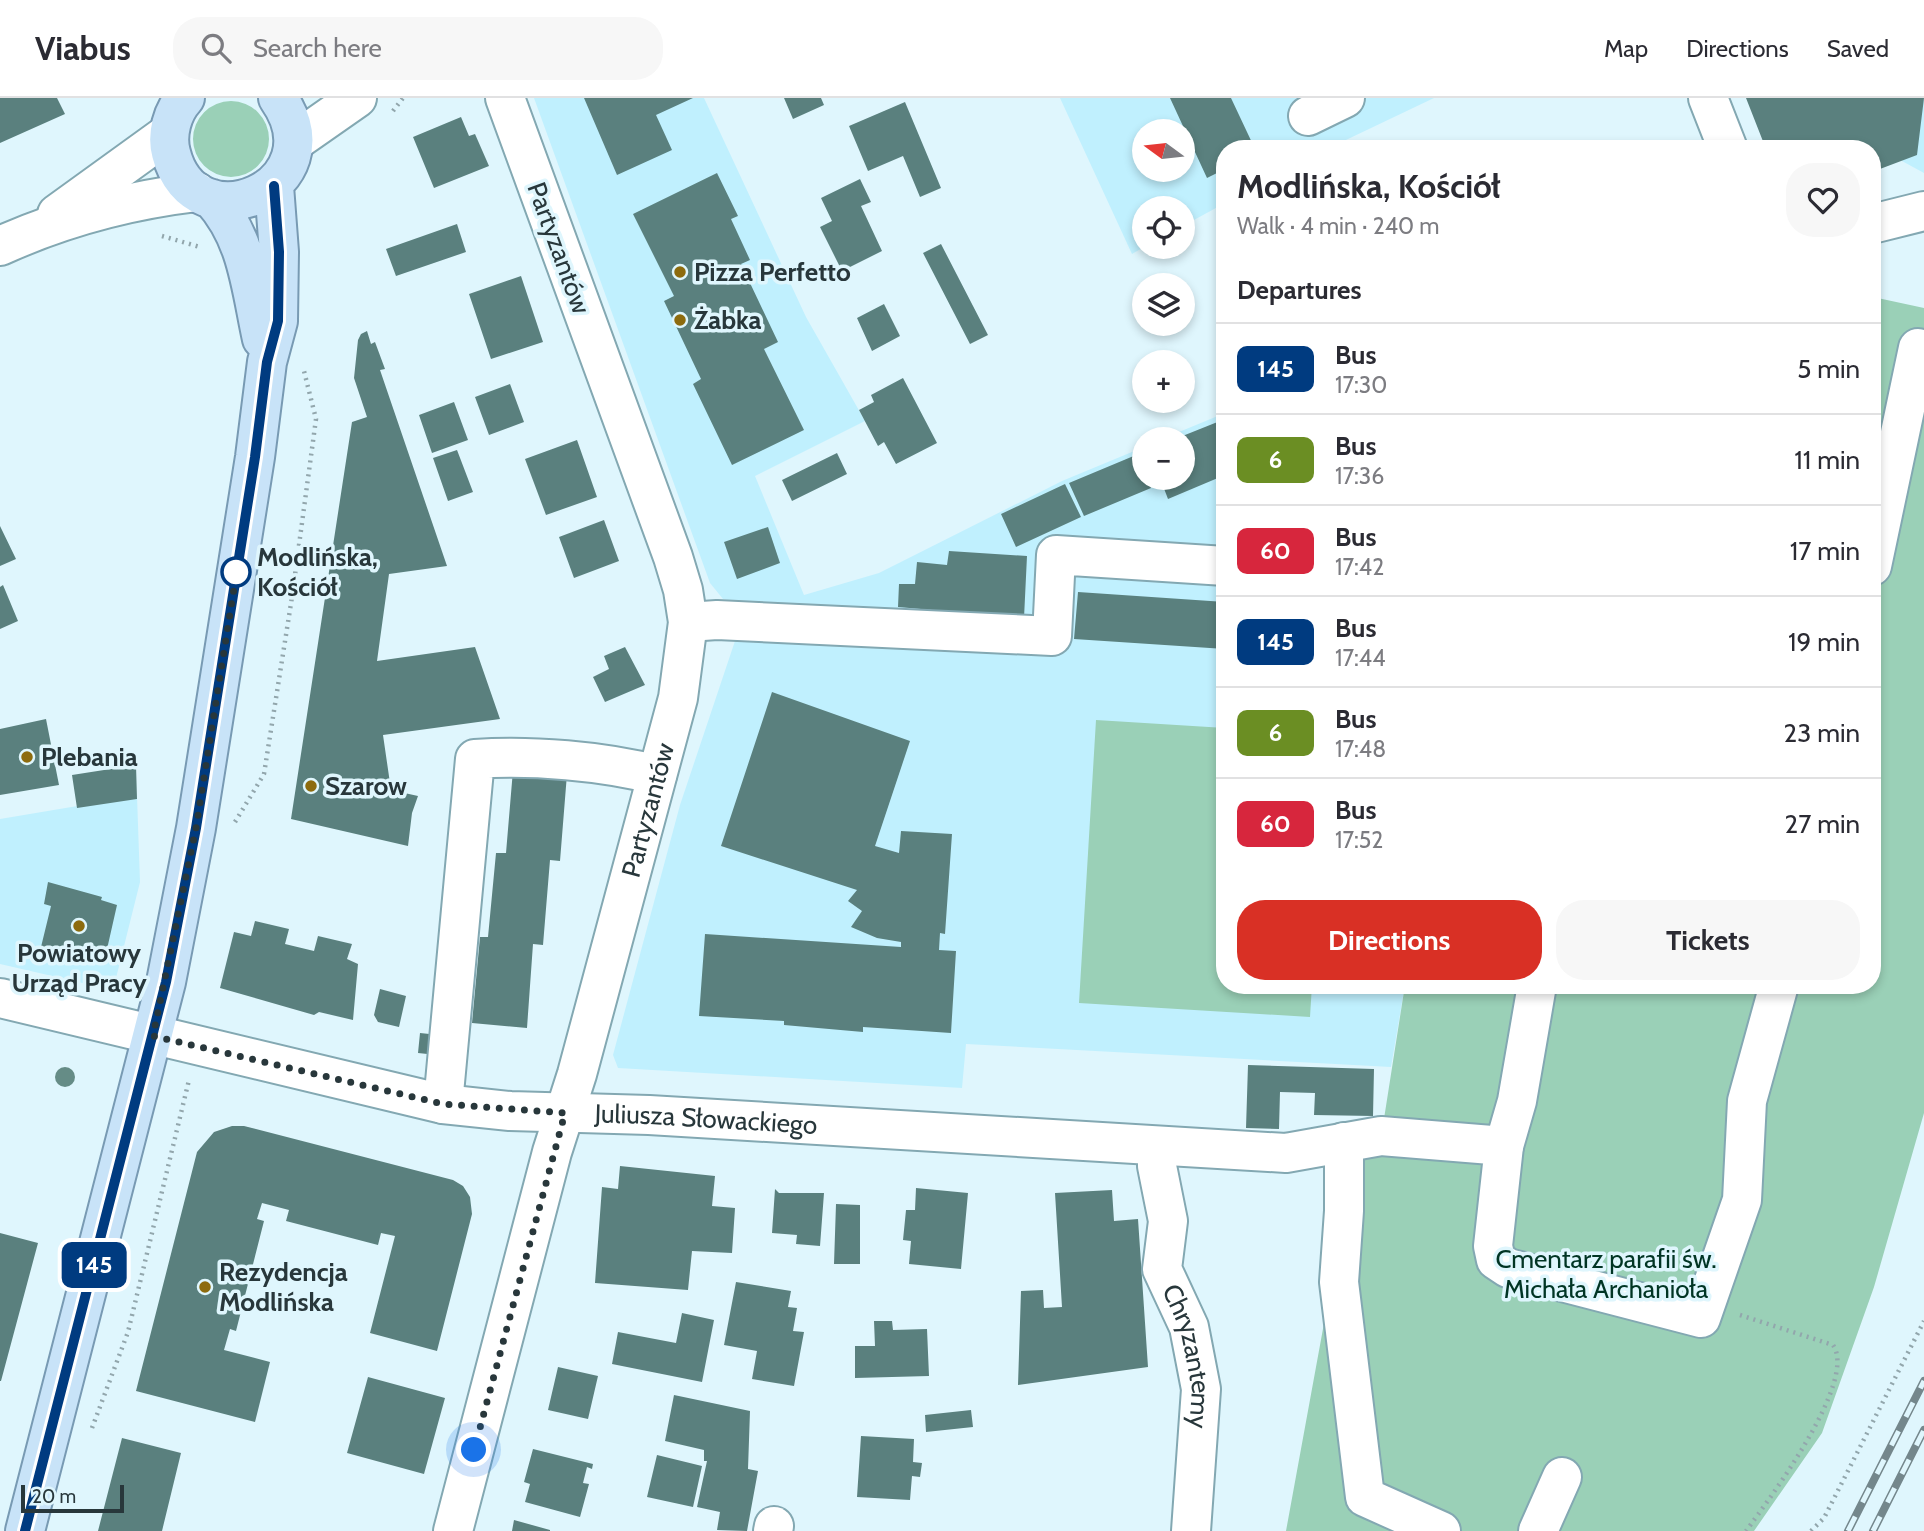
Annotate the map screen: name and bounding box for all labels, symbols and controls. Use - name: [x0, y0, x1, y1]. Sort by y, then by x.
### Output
- search box: [173, 17, 663, 80]
- text: Viabus: [35, 28, 131, 68]
- icon: search: [197, 29, 235, 67]
- text: Search here: [253, 32, 382, 64]
- text: Map: [1604, 34, 1648, 63]
- text: Directions: [1686, 34, 1789, 63]
- text: Saved: [1827, 34, 1889, 63]
- north arrow: [1132, 119, 1195, 182]
- map controls: [1132, 119, 1195, 490]
- button: heart: [1786, 163, 1860, 237]
- text: Modlińska, Kościół: [1237, 166, 1500, 206]
- street label: Partyzantów: [520, 178, 598, 318]
- button: locate: [1132, 196, 1195, 259]
- text: Walk · 4 min · 240 m: [1237, 212, 1439, 240]
- place label: Pizza Perfetto: [694, 256, 851, 288]
- marker: Pizza Perfetto: [672, 264, 688, 280]
- button: layers: [1132, 273, 1195, 336]
- text: Departures: [1237, 274, 1361, 306]
- place label: Żabka: [694, 304, 762, 336]
- marker: Żabka: [672, 312, 688, 328]
- text: Bus: [1335, 339, 1376, 371]
- button: +: [1132, 350, 1195, 413]
- text: 5 min: [1797, 353, 1860, 385]
- text: 145: [1257, 354, 1294, 383]
- text: 17:30: [1335, 371, 1387, 399]
- button: −: [1132, 427, 1195, 490]
- text: Bus: [1335, 430, 1376, 462]
- text: 11 min: [1794, 444, 1860, 476]
- text: 6: [1269, 445, 1282, 474]
- text: 17:36: [1335, 462, 1384, 490]
- text: Bus: [1335, 521, 1376, 553]
- text: 17 min: [1790, 535, 1860, 567]
- text: 60: [1260, 536, 1291, 565]
- place label: Modlińska, Kościół: [257, 541, 378, 603]
- text: 17:42: [1335, 553, 1384, 581]
- marker: Modlińska, Kościół: [221, 557, 251, 587]
- text: Bus: [1335, 612, 1376, 644]
- text: 19 min: [1788, 626, 1860, 658]
- text: 145: [1257, 627, 1294, 656]
- text: 17:44: [1335, 644, 1385, 672]
- text: Bus: [1335, 703, 1376, 735]
- text: 23 min: [1784, 717, 1860, 749]
- text: 6: [1269, 718, 1282, 747]
- text: 17:48: [1335, 735, 1386, 763]
- street label: Partyzantów: [615, 739, 681, 881]
- place label: Plebania: [41, 741, 138, 773]
- marker: Plebania: [19, 749, 35, 765]
- place label: Szarow: [325, 770, 407, 802]
- marker: Szarow: [303, 778, 319, 794]
- text: Bus: [1335, 794, 1376, 826]
- text: 27 min: [1785, 808, 1860, 840]
- text: 60: [1260, 809, 1291, 838]
- text: 17:52: [1335, 826, 1383, 854]
- button: Directions: [1237, 900, 1542, 980]
- button: Tickets: [1556, 900, 1860, 980]
- marker: Powiatowy Urząd Pracy: [71, 918, 87, 934]
- place label: Powiatowy Urząd Pracy: [11, 937, 147, 999]
- street label: Juliusza Słowackiego: [593, 1097, 818, 1141]
- line badge: 145: [54, 1242, 134, 1288]
- park label: Cmentarz parafii św. Michała Archanioła: [1495, 1243, 1717, 1305]
- text: 145: [76, 1250, 112, 1279]
- place label: Rezydencja Modlińska: [219, 1256, 348, 1318]
- marker: Rezydencja Modlińska: [197, 1279, 213, 1295]
- street label: Chryzantemy: [1155, 1279, 1217, 1429]
- your location: [456, 1432, 491, 1467]
- scale bar: [21, 1482, 124, 1514]
- text: 20 m: [32, 1485, 76, 1508]

